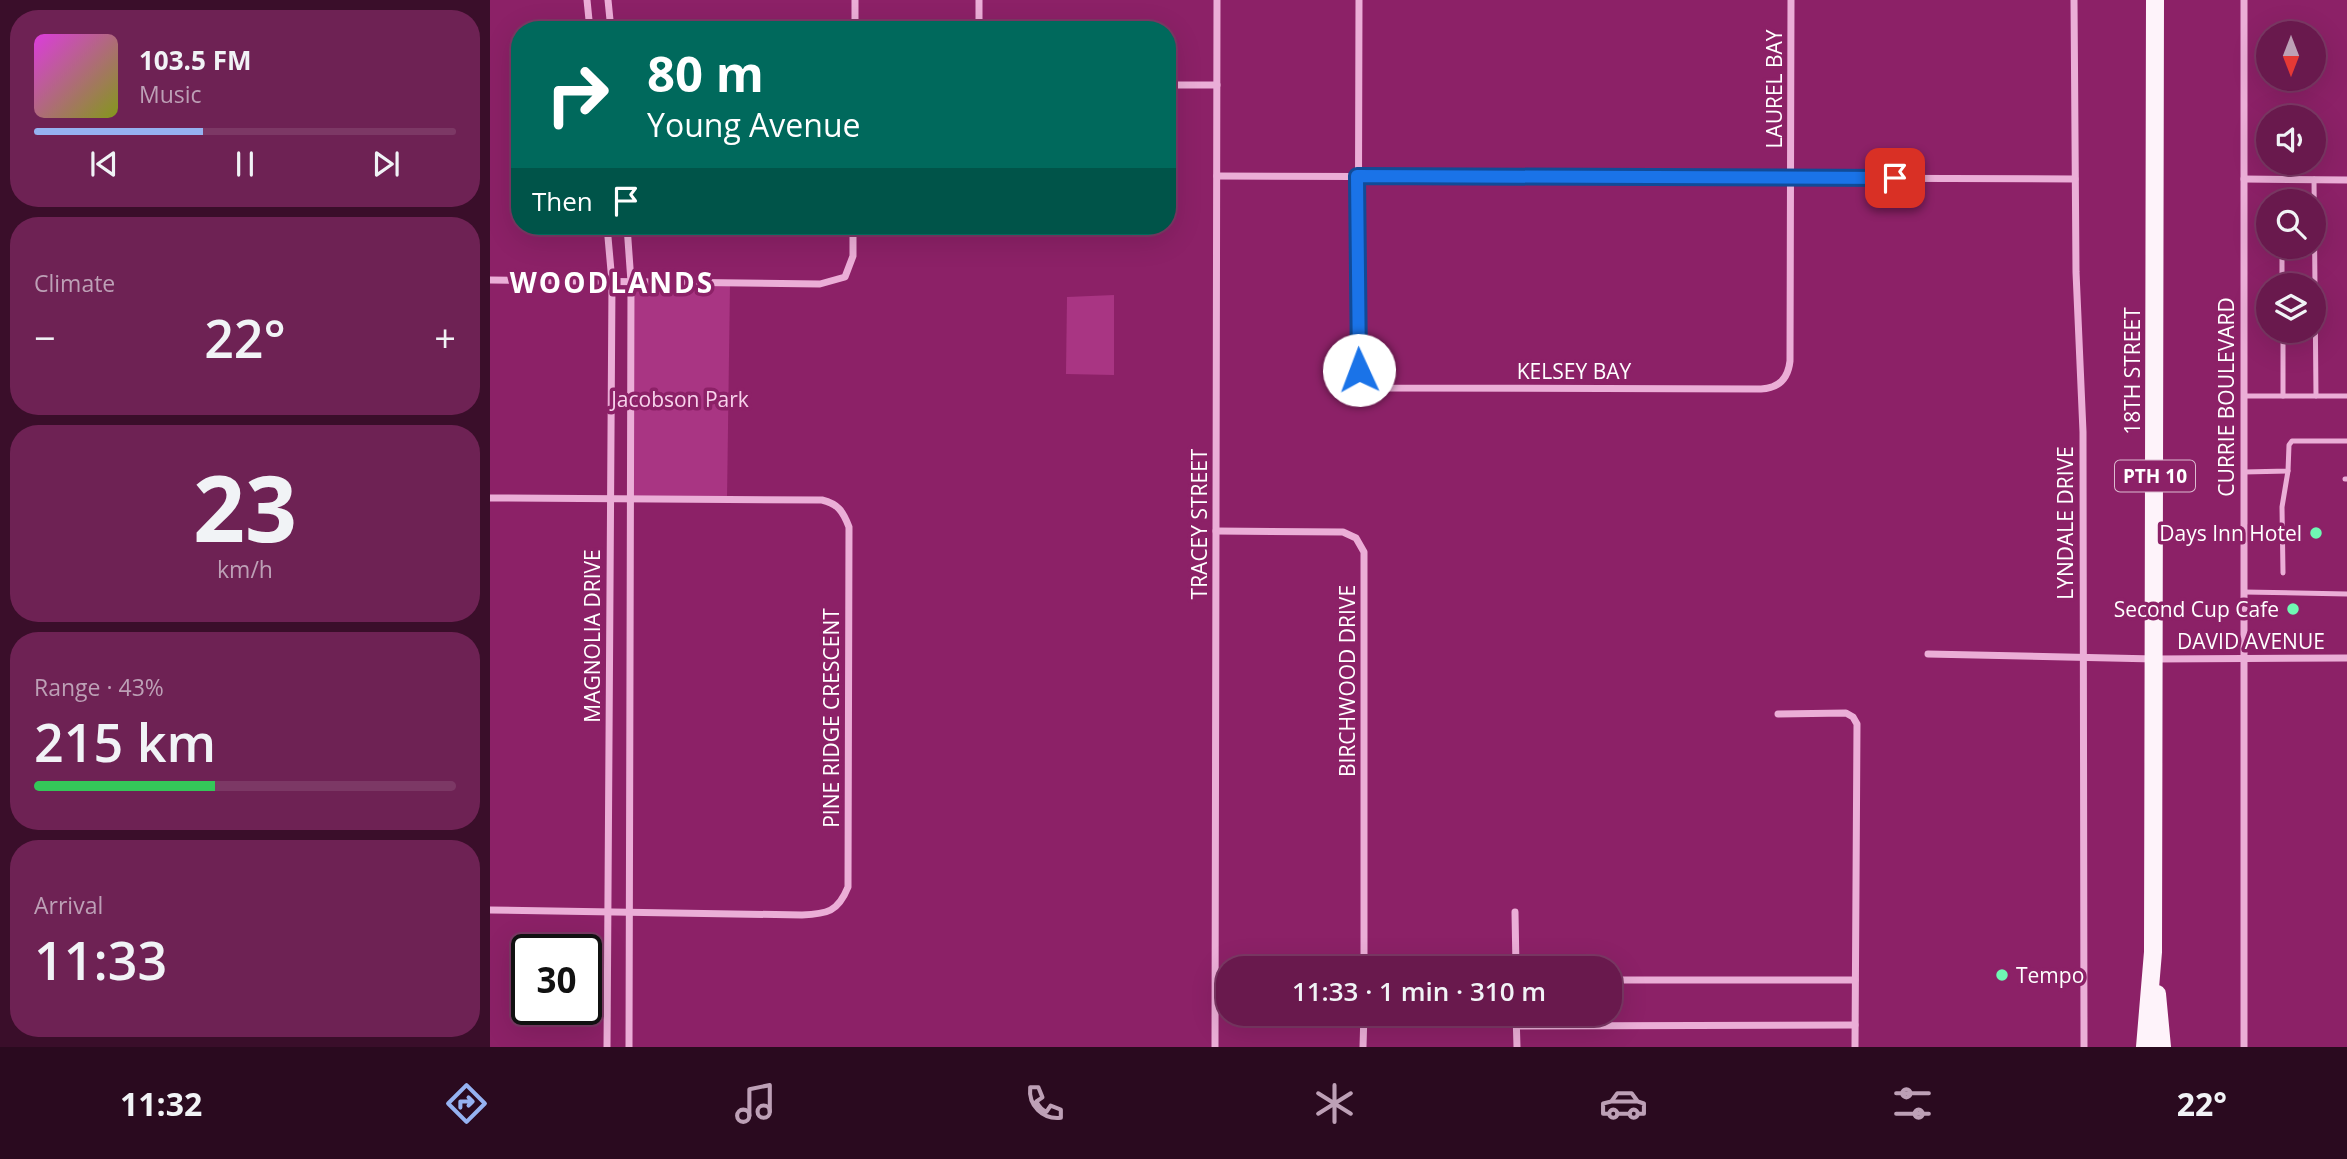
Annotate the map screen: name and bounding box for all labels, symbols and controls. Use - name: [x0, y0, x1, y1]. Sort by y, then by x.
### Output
- north arrow: [2256, 21, 2326, 91]
- map controls: [2256, 21, 2326, 343]
- street label: LAUREL BAY: [1760, 29, 1788, 149]
- text: 80 m: [647, 40, 764, 106]
- text: 103.5 FM: [139, 42, 251, 78]
- icon: right: [532, 49, 623, 140]
- text: Music: [139, 78, 202, 110]
- text: Young Avenue: [647, 103, 860, 146]
- button: sound: [2256, 105, 2326, 175]
- icon: previous: [85, 145, 123, 183]
- icon: pause: [226, 145, 264, 183]
- icon: next: [367, 145, 405, 183]
- pin: [1865, 148, 1925, 208]
- icon: arrive: [1876, 159, 1914, 197]
- icon: arrive: [607, 182, 645, 220]
- text: Then: [532, 183, 593, 219]
- button: search: [2256, 189, 2326, 259]
- district label: WOODLANDS: [510, 263, 714, 301]
- text: Climate: [34, 267, 115, 299]
- button: layers: [2256, 273, 2326, 343]
- street label: CURRIE BOULEVARD: [2212, 297, 2240, 497]
- text: 22°: [204, 302, 286, 373]
- street label: 18TH STREET: [2118, 307, 2146, 435]
- text: −: [34, 311, 56, 363]
- text: +: [434, 311, 456, 363]
- position arrow: [1322, 333, 1396, 407]
- street label: KELSEY BAY: [1517, 357, 1631, 385]
- park label: Jacobson Park: [609, 385, 749, 413]
- text: 23: [193, 445, 297, 569]
- street label: LYNDALE DRIVE: [2051, 446, 2079, 600]
- street label: TRACEY STREET: [1185, 448, 1213, 599]
- road number: PTH 10: [2115, 461, 2195, 491]
- place label: Days Inn Hotel: [2159, 519, 2302, 547]
- marker: Days Inn Hotel: [2308, 525, 2324, 541]
- street label: MAGNOLIA DRIVE: [578, 549, 606, 723]
- text: km/h: [217, 553, 273, 585]
- street label: BIRCHWOOD DRIVE: [1333, 585, 1361, 777]
- place label: Second Cup Cafe: [2114, 595, 2279, 623]
- marker: Second Cup Cafe: [2285, 601, 2301, 617]
- street label: PINE RIDGE CRESCENT: [817, 608, 845, 828]
- street label: DAVID AVENUE: [2177, 627, 2325, 655]
- text: Range · 43%: [34, 671, 164, 703]
- text: 215 km: [34, 706, 216, 777]
- text: Arrival: [34, 889, 103, 921]
- text: 11:33: [34, 924, 167, 995]
- speed limit sign: 30: [511, 934, 602, 1025]
- place label: Tempo: [2016, 961, 2084, 989]
- marker: Tempo: [1994, 967, 2010, 983]
- text: 11:33 · 1 min · 310 m: [1292, 973, 1546, 1009]
- icon: directions: [442, 1079, 491, 1128]
- icon: music: [731, 1079, 780, 1128]
- icon: phone: [1020, 1079, 1069, 1128]
- icon: climate: [1310, 1079, 1359, 1128]
- icon: car: [1599, 1079, 1648, 1128]
- icon: filters: [1888, 1079, 1937, 1128]
- text: 11:32: [120, 1082, 202, 1125]
- text: 22°: [2177, 1082, 2227, 1125]

